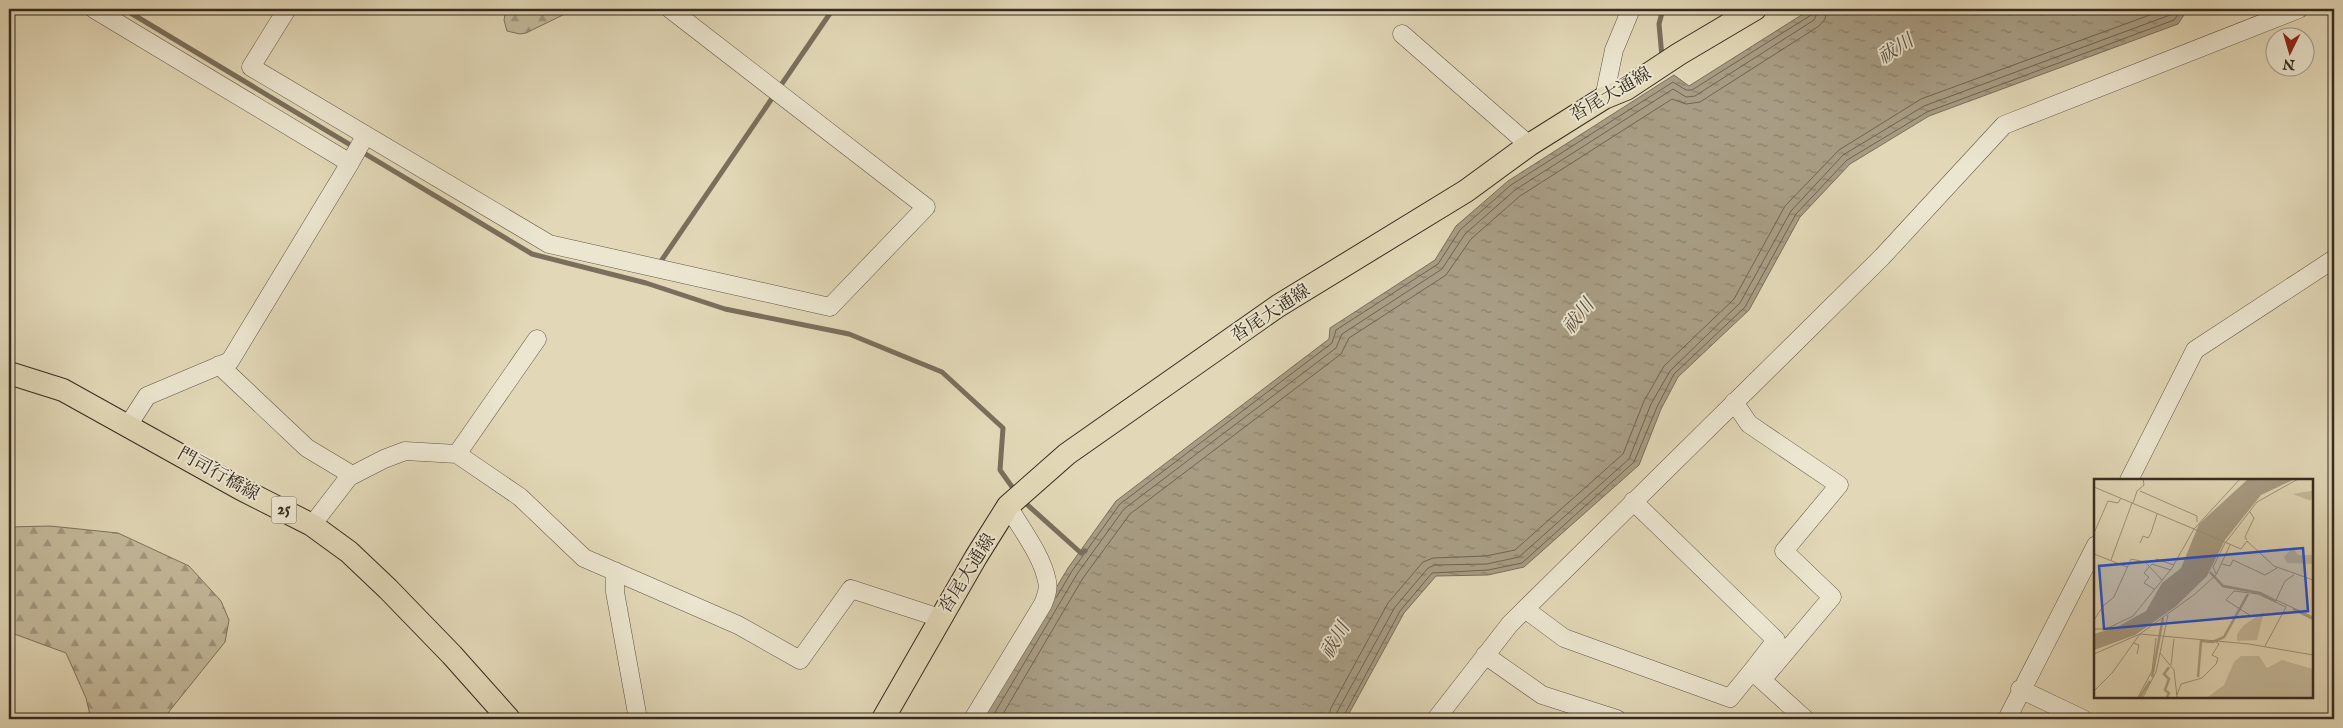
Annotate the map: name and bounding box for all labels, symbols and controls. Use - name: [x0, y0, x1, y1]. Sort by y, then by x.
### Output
- north arrow: [2266, 28, 2316, 78]
- water label: 祓川: [1874, 29, 1920, 70]
- text: N: [2282, 54, 2297, 74]
- street label: 沓尾大通線: [1566, 63, 1656, 127]
- street label: 沓尾大通線: [1227, 280, 1315, 348]
- water label: 祓川: [1558, 293, 1601, 339]
- street label: 門司行橋線: [173, 443, 263, 507]
- inset map: [2094, 479, 2313, 698]
- road number: 25: [272, 496, 296, 524]
- street label: 沓尾大通線: [934, 530, 1002, 618]
- water label: 祓川: [1316, 617, 1357, 663]

